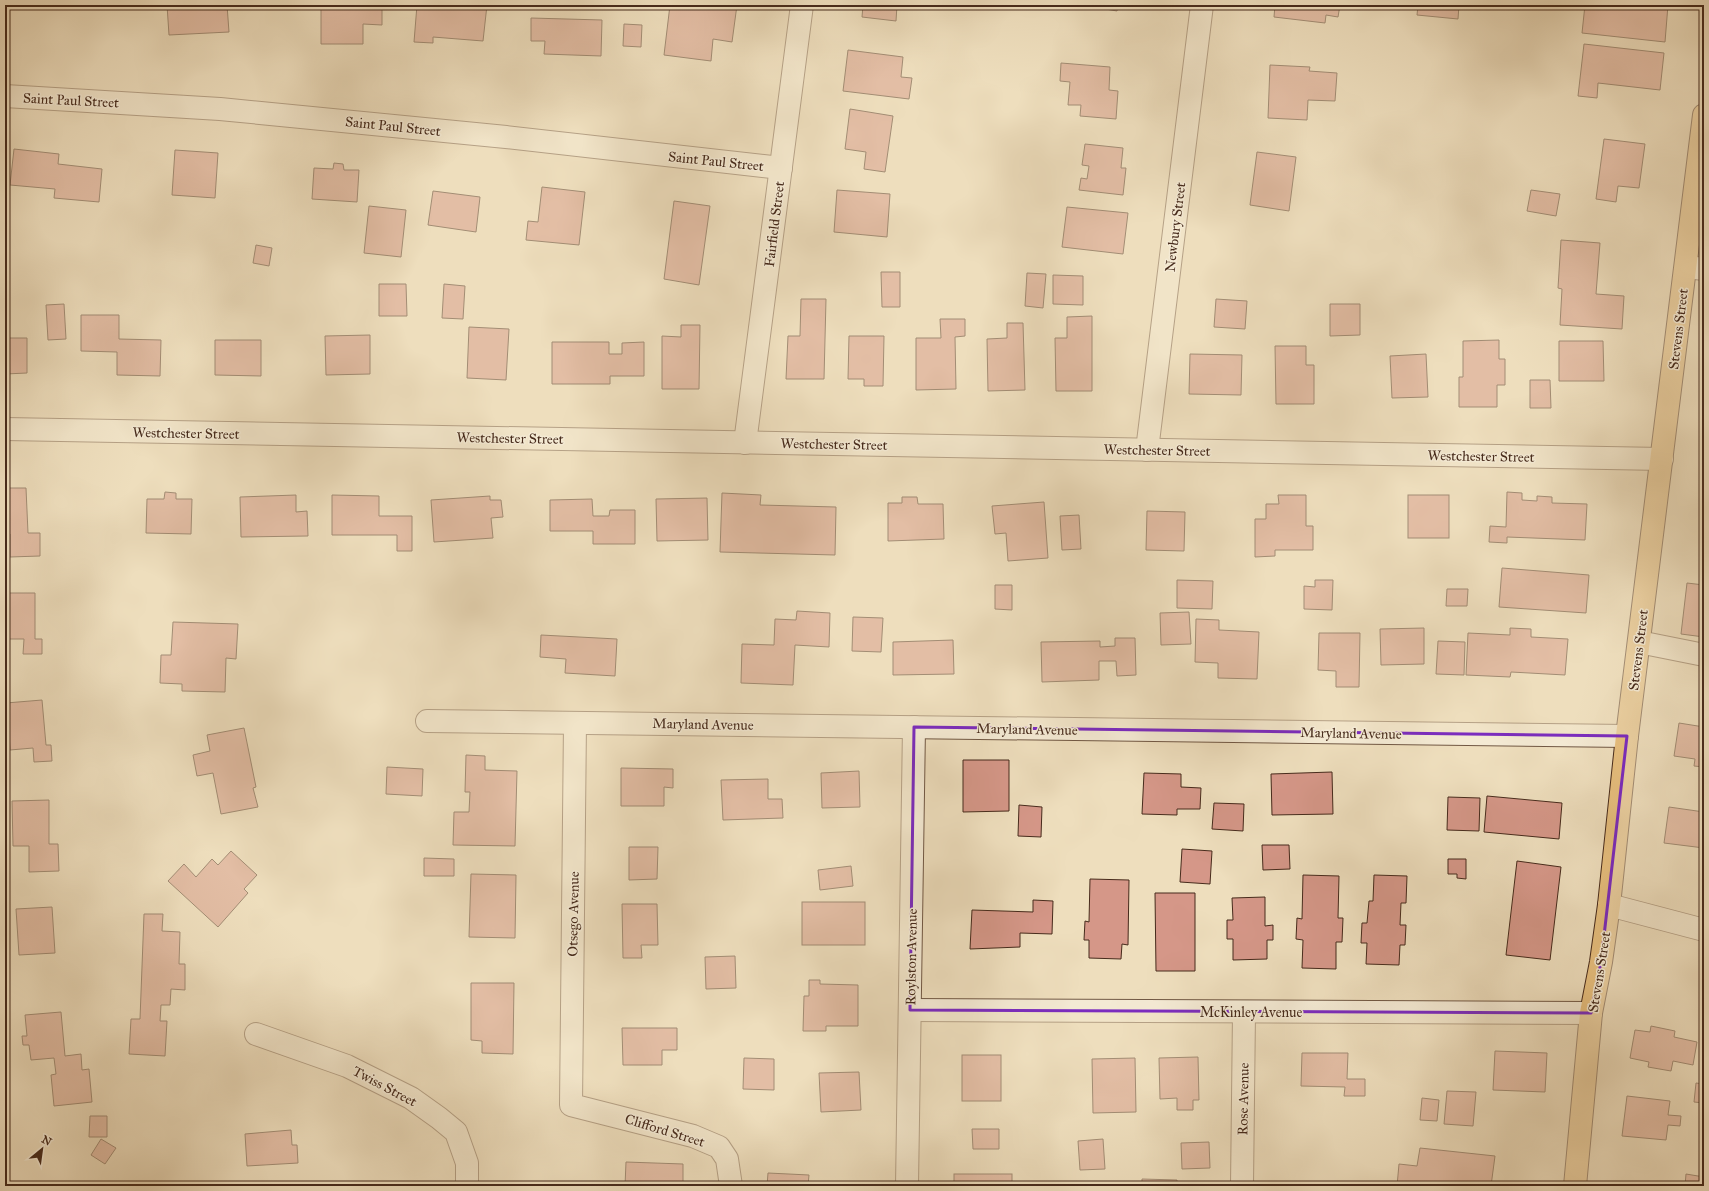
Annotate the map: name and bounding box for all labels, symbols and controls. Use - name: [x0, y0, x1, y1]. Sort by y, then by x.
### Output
- street label: Saint Paul Street: [23, 89, 119, 112]
- street label: Saint Paul Street: [344, 113, 442, 140]
- street label: Saint Paul Street: [667, 148, 765, 175]
- street label: Fairfield Street: [761, 180, 788, 268]
- street label: Newbury Street: [1162, 181, 1189, 273]
- street label: Stevens Street: [1665, 287, 1692, 371]
- street label: Westchester Street: [132, 424, 240, 443]
- street label: Westchester Street: [456, 429, 564, 448]
- street label: Westchester Street: [780, 435, 888, 454]
- street label: Westchester Street: [1103, 441, 1211, 460]
- street label: Westchester Street: [1427, 447, 1535, 466]
- street label: Stevens Street: [1625, 608, 1652, 692]
- street label: Maryland Avenue: [652, 715, 754, 734]
- street label: Maryland Avenue: [976, 720, 1078, 739]
- street label: Maryland Avenue: [1300, 724, 1402, 743]
- street label: Otsego Avenue: [564, 871, 583, 957]
- street label: Roylston Avenue: [902, 908, 921, 1006]
- street label: Stevens Street: [1585, 930, 1614, 1014]
- street label: McKinley Avenue: [1200, 1004, 1302, 1021]
- street label: Twiss Street: [350, 1062, 420, 1110]
- street label: Rose Avenue: [1234, 1062, 1253, 1136]
- street label: Clifford Street: [623, 1110, 707, 1151]
- north arrow: [22, 1129, 62, 1169]
- text: N: [39, 1133, 54, 1149]

